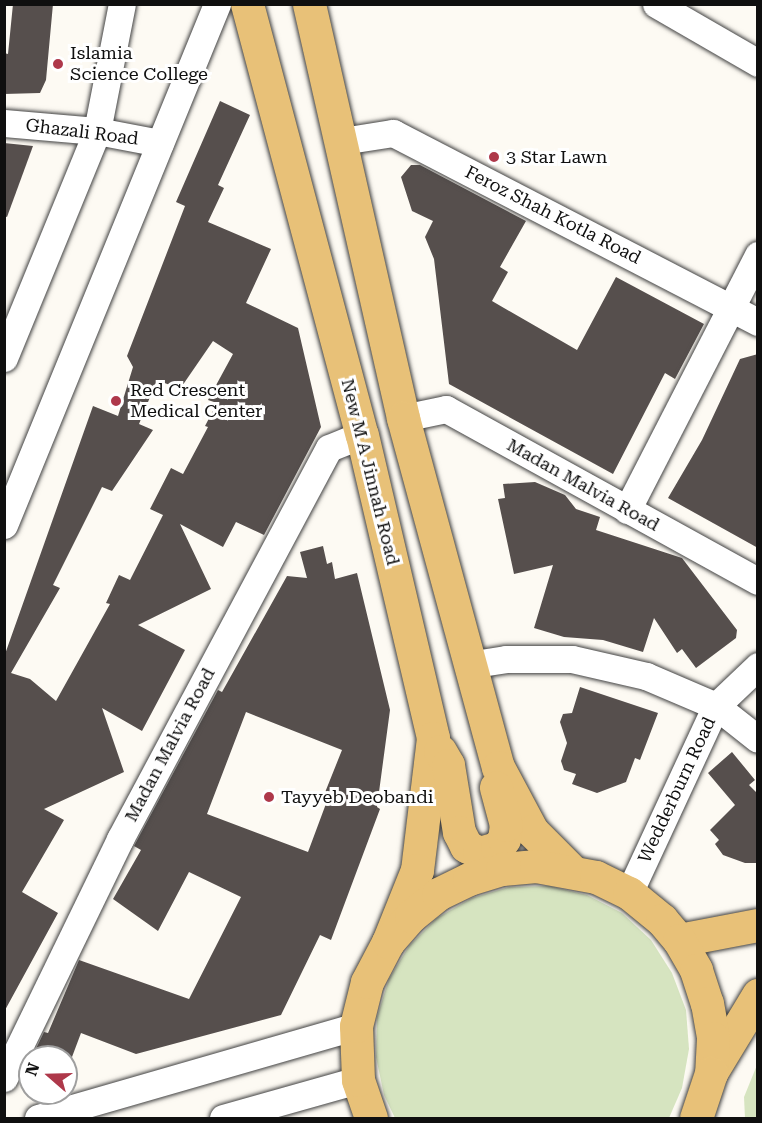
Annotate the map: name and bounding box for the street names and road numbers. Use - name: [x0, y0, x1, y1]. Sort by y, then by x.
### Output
- street label: Ghazali Road: [24, 114, 140, 150]
- street label: Feroz Shah Kotla Road: [461, 161, 645, 269]
- street label: New M A Jinnah Road: [336, 376, 404, 568]
- street label: Madan Malvia Road: [503, 434, 663, 536]
- street label: Madan Malvia Road: [120, 664, 220, 826]
- street label: Wedderburn Road: [634, 714, 720, 866]

